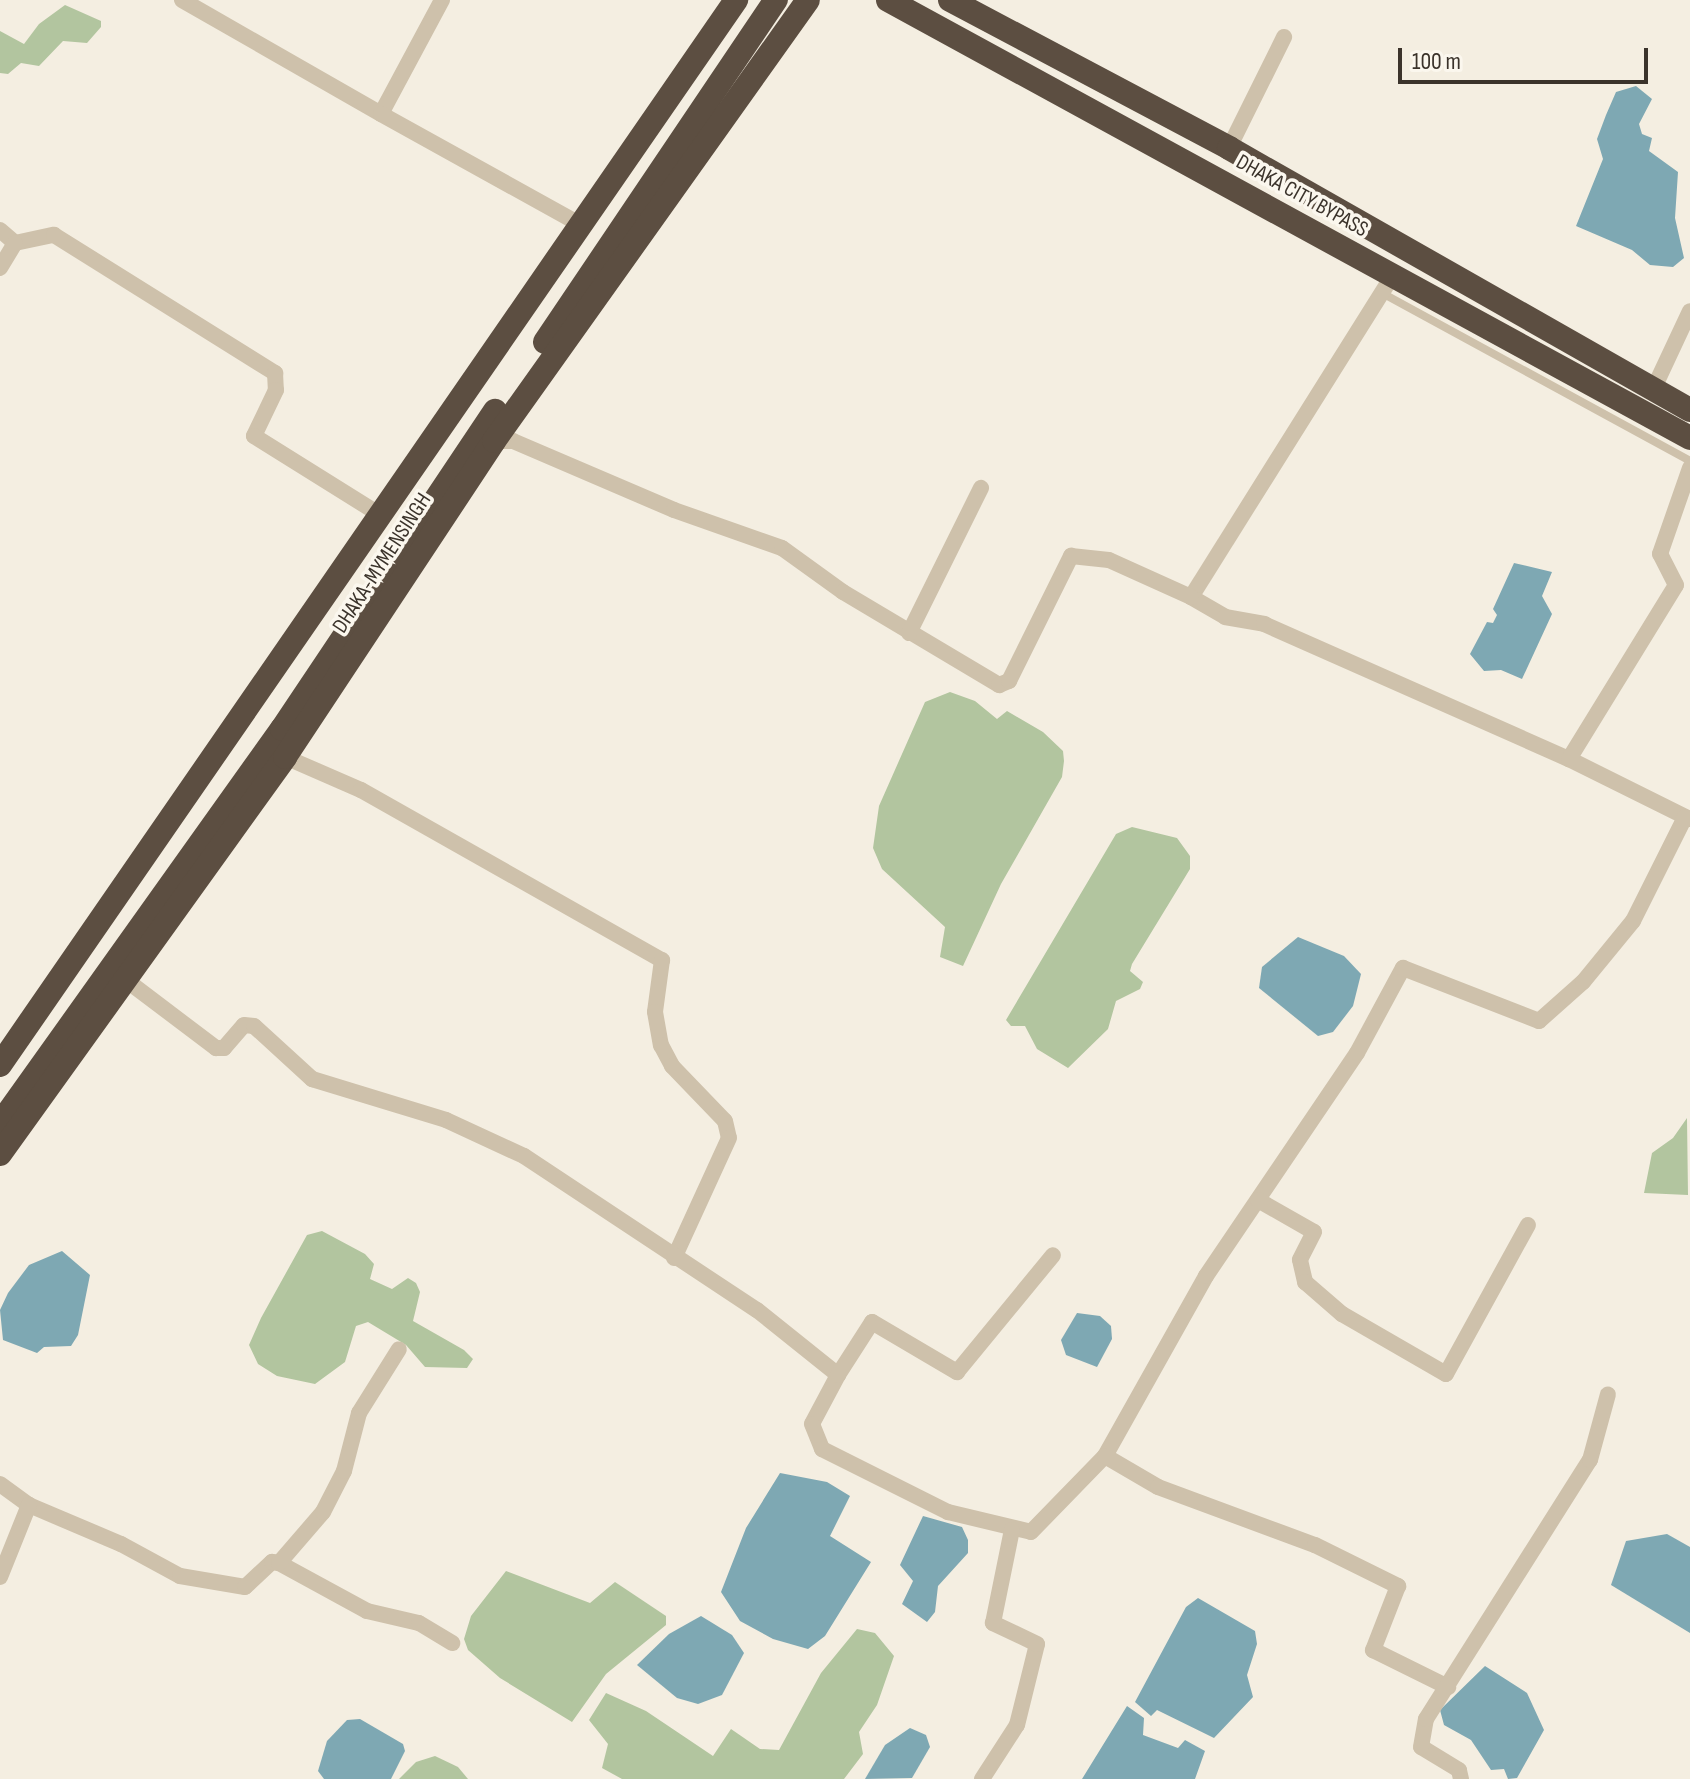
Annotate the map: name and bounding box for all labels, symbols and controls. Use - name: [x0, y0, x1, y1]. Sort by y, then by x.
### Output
- scale bar: [1402, 32, 1652, 82]
- text: 100 m: [1412, 47, 1461, 76]
- street label: DHAKA CITY BYPASS: [1232, 149, 1372, 243]
- street label: DHAKA-MYMENSINGH: [327, 488, 437, 638]

